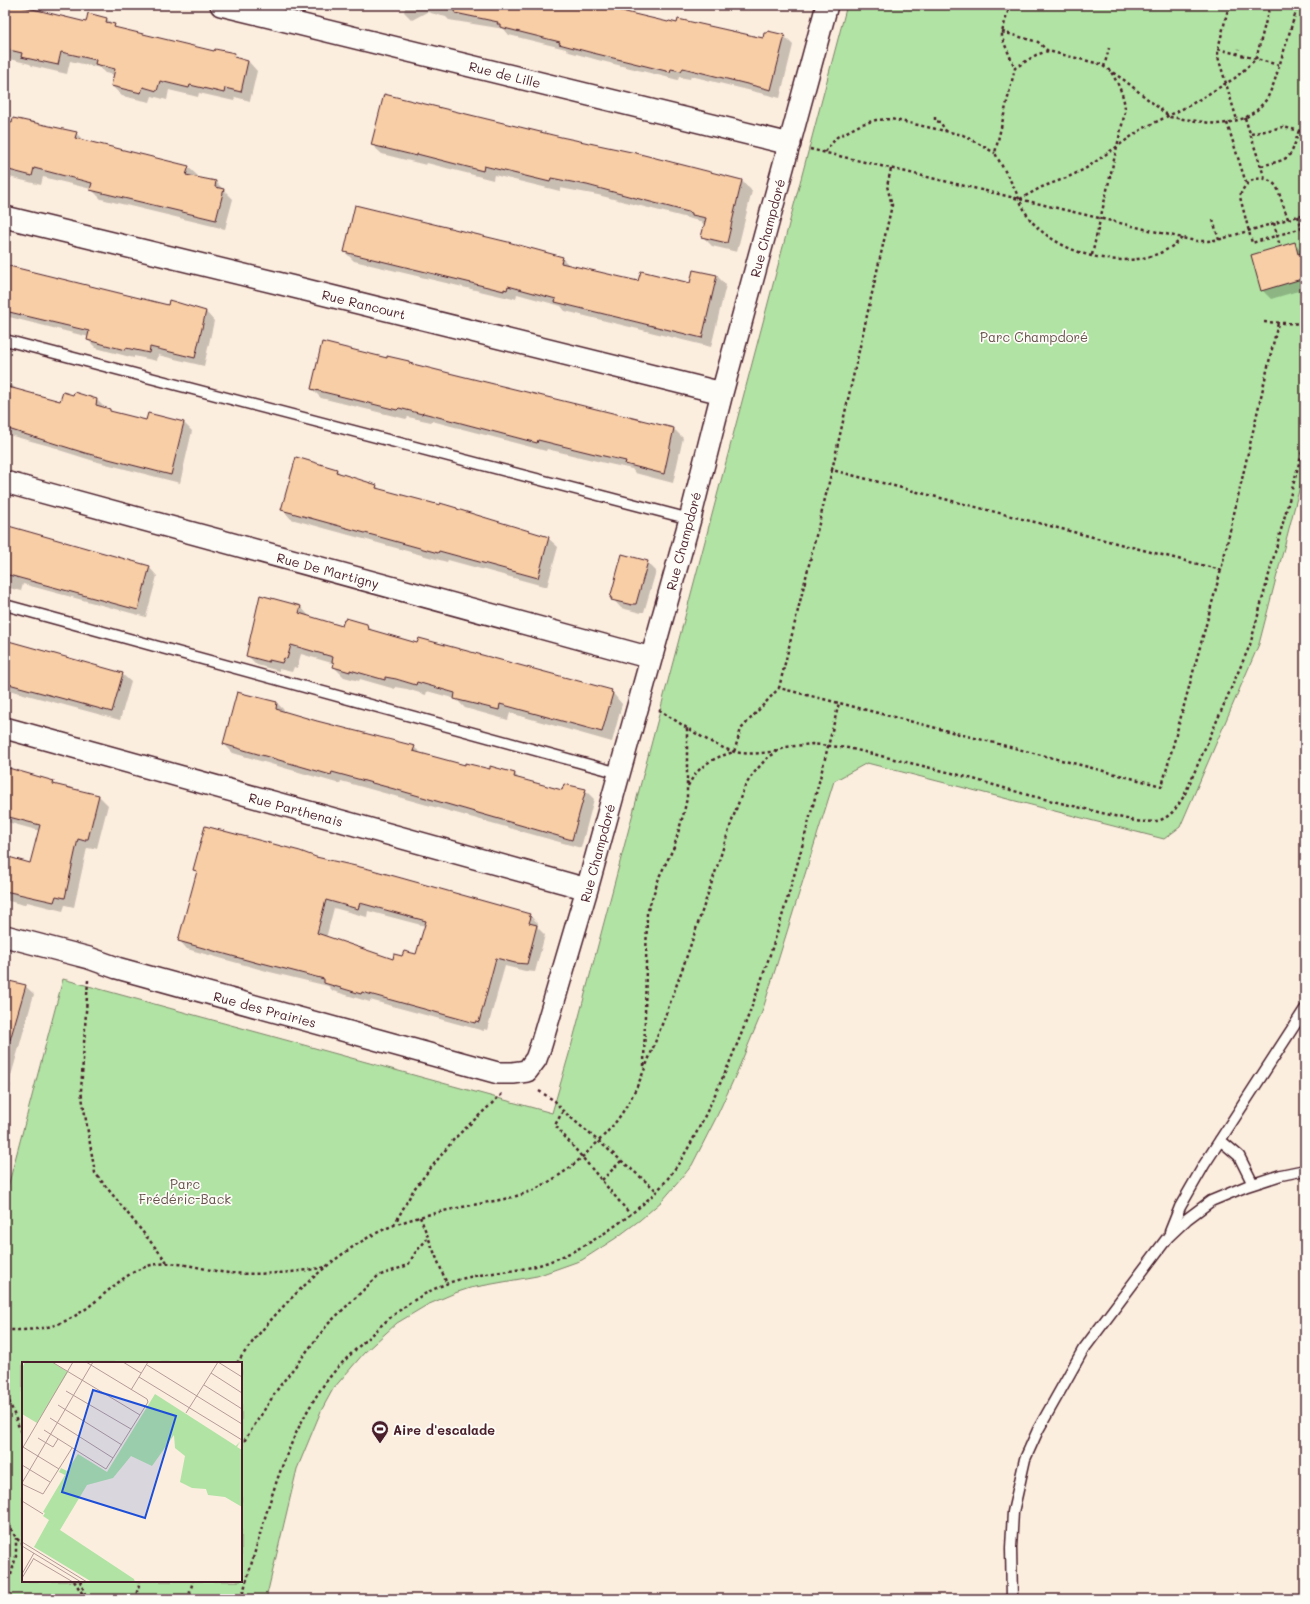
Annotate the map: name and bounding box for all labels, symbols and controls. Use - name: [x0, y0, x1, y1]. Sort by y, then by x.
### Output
- street label: Rue de Lille: [467, 57, 543, 91]
- street label: Rue Champdoré: [746, 177, 788, 279]
- street label: Rue Rancourt: [320, 285, 408, 323]
- park label: Parc Champdoré: [980, 328, 1088, 345]
- street label: Rue Champdoré: [662, 490, 704, 592]
- street label: Rue De Martigny: [275, 548, 381, 592]
- street label: Rue Parthenais: [247, 788, 345, 830]
- street label: Rue Champdoré: [576, 802, 618, 904]
- street label: Rue des Prairies: [212, 987, 318, 1031]
- park label: Parc Frédéric-Back: [139, 1175, 231, 1207]
- inset map: [22, 1362, 242, 1582]
- sports icon: Aire d'escalade: [370, 1419, 390, 1444]
- place label: Aire d'escalade: [393, 1421, 495, 1438]

